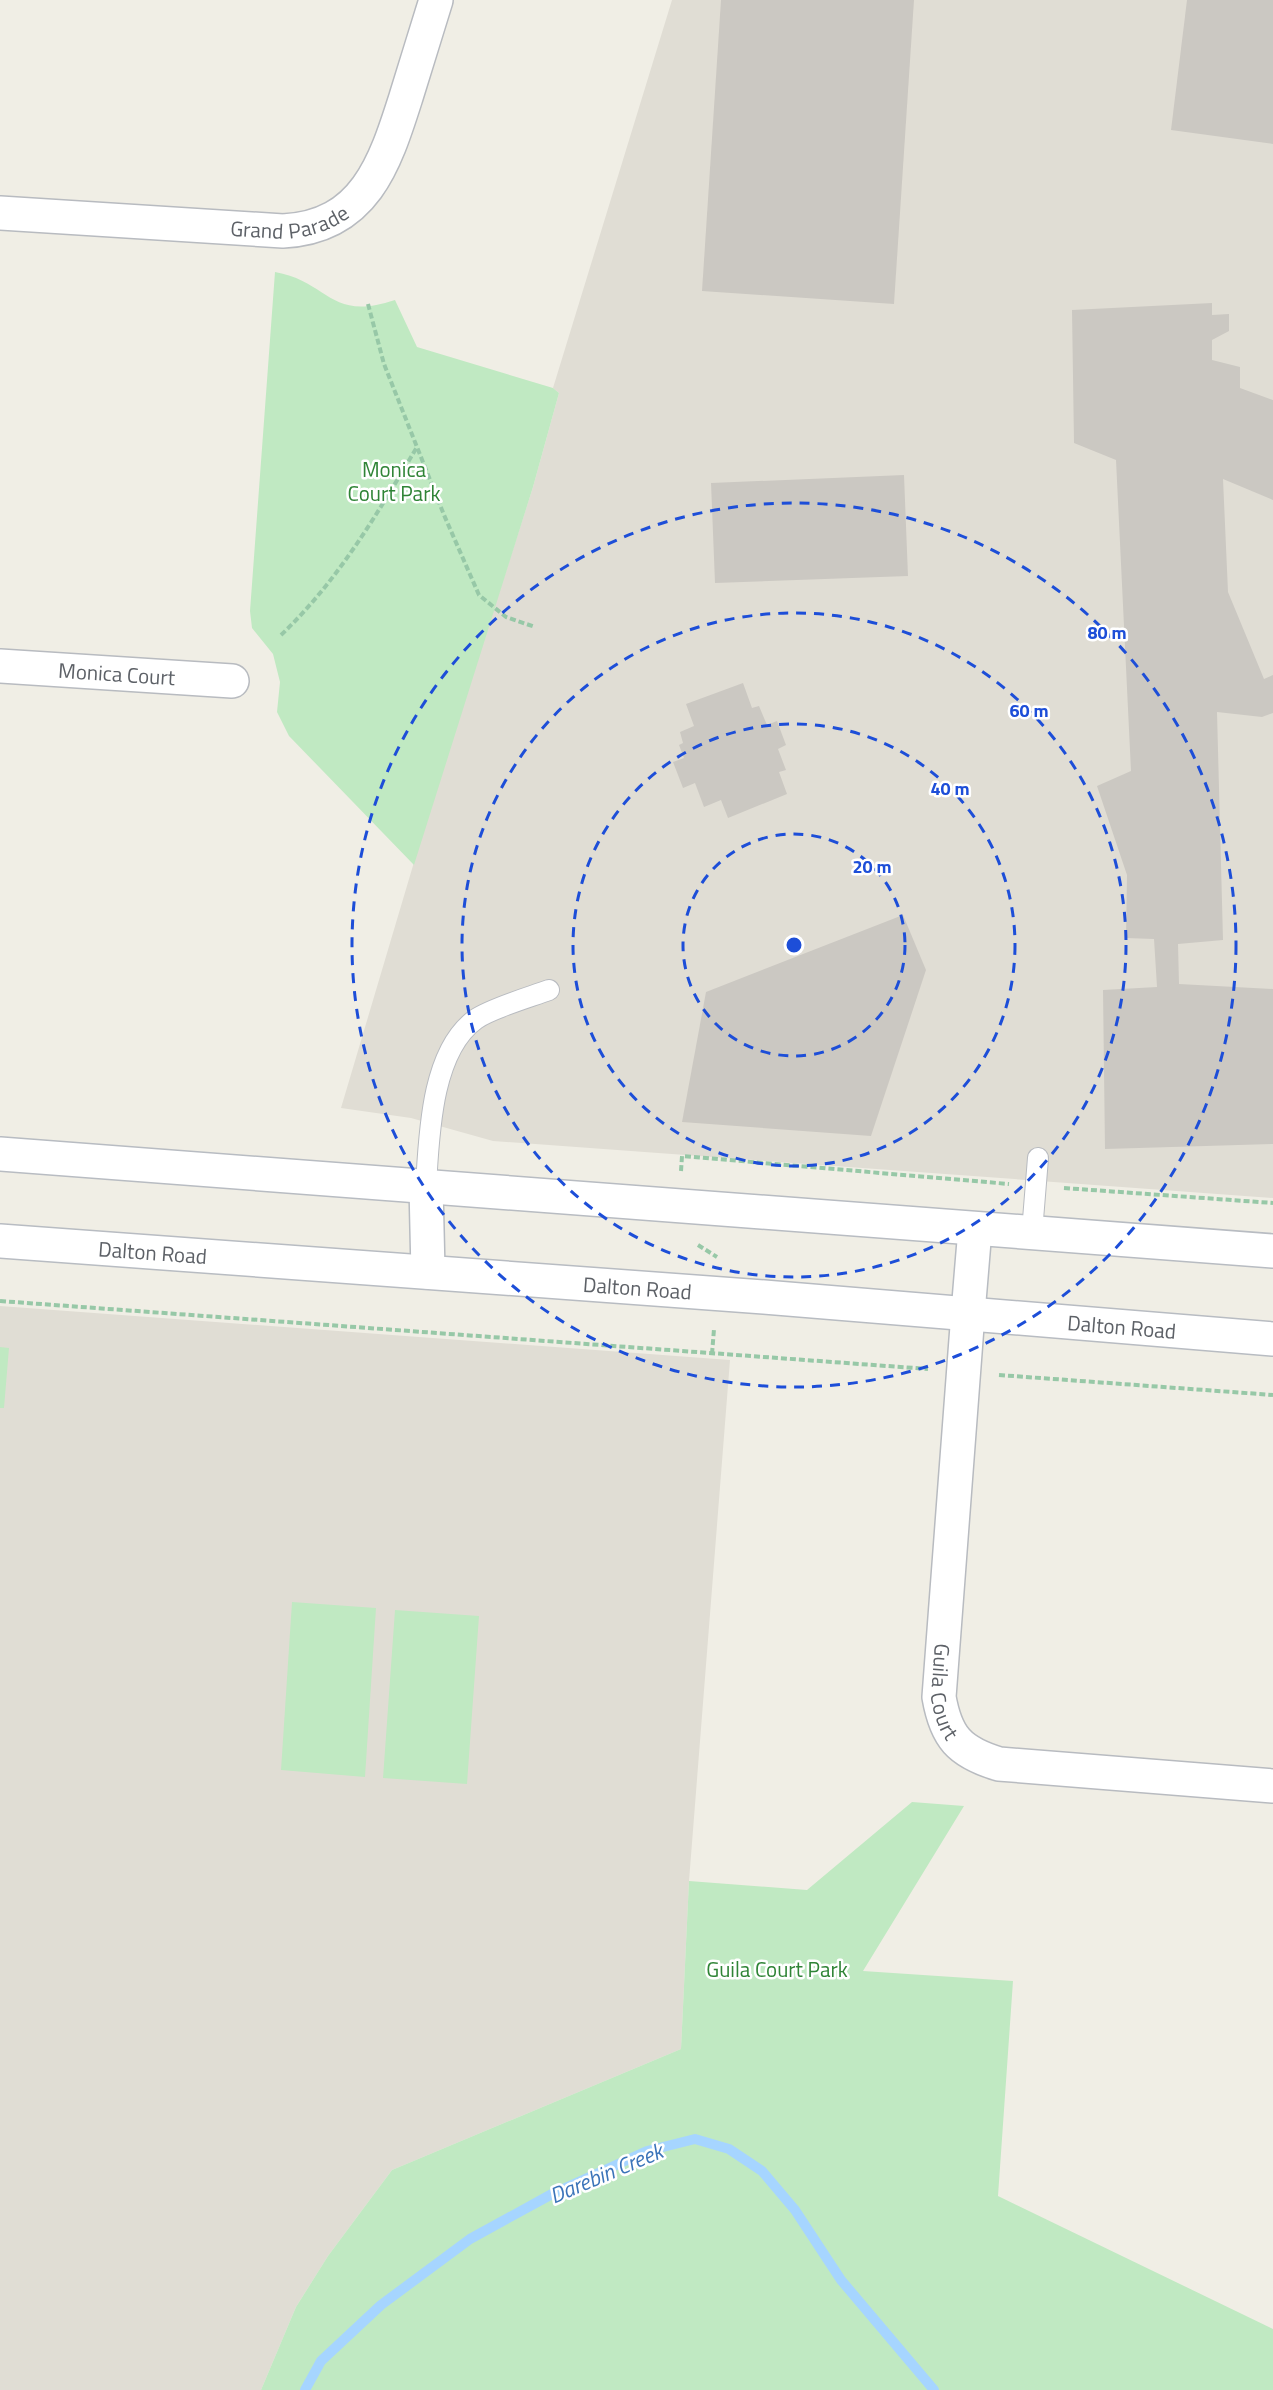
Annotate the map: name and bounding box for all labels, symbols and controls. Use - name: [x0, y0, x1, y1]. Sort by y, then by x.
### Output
- street label: Grand Parade: [229, 197, 355, 247]
- park label: Monica Court Park: [348, 453, 440, 509]
- text: 80 m: [1087, 619, 1127, 646]
- street label: Monica Court: [57, 654, 177, 693]
- text: 60 m: [1009, 697, 1049, 724]
- text: 40 m: [930, 775, 970, 802]
- text: 20 m: [852, 853, 892, 880]
- centre of rings: [784, 935, 804, 955]
- street label: Dalton Road: [97, 1232, 208, 1272]
- street label: Dalton Road: [582, 1268, 693, 1308]
- street label: Dalton Road: [1066, 1306, 1177, 1347]
- street label: Guila Court: [922, 1642, 967, 1747]
- park label: Guila Court Park: [706, 1953, 848, 1985]
- water label: Darebin Creek: [544, 2133, 670, 2212]

